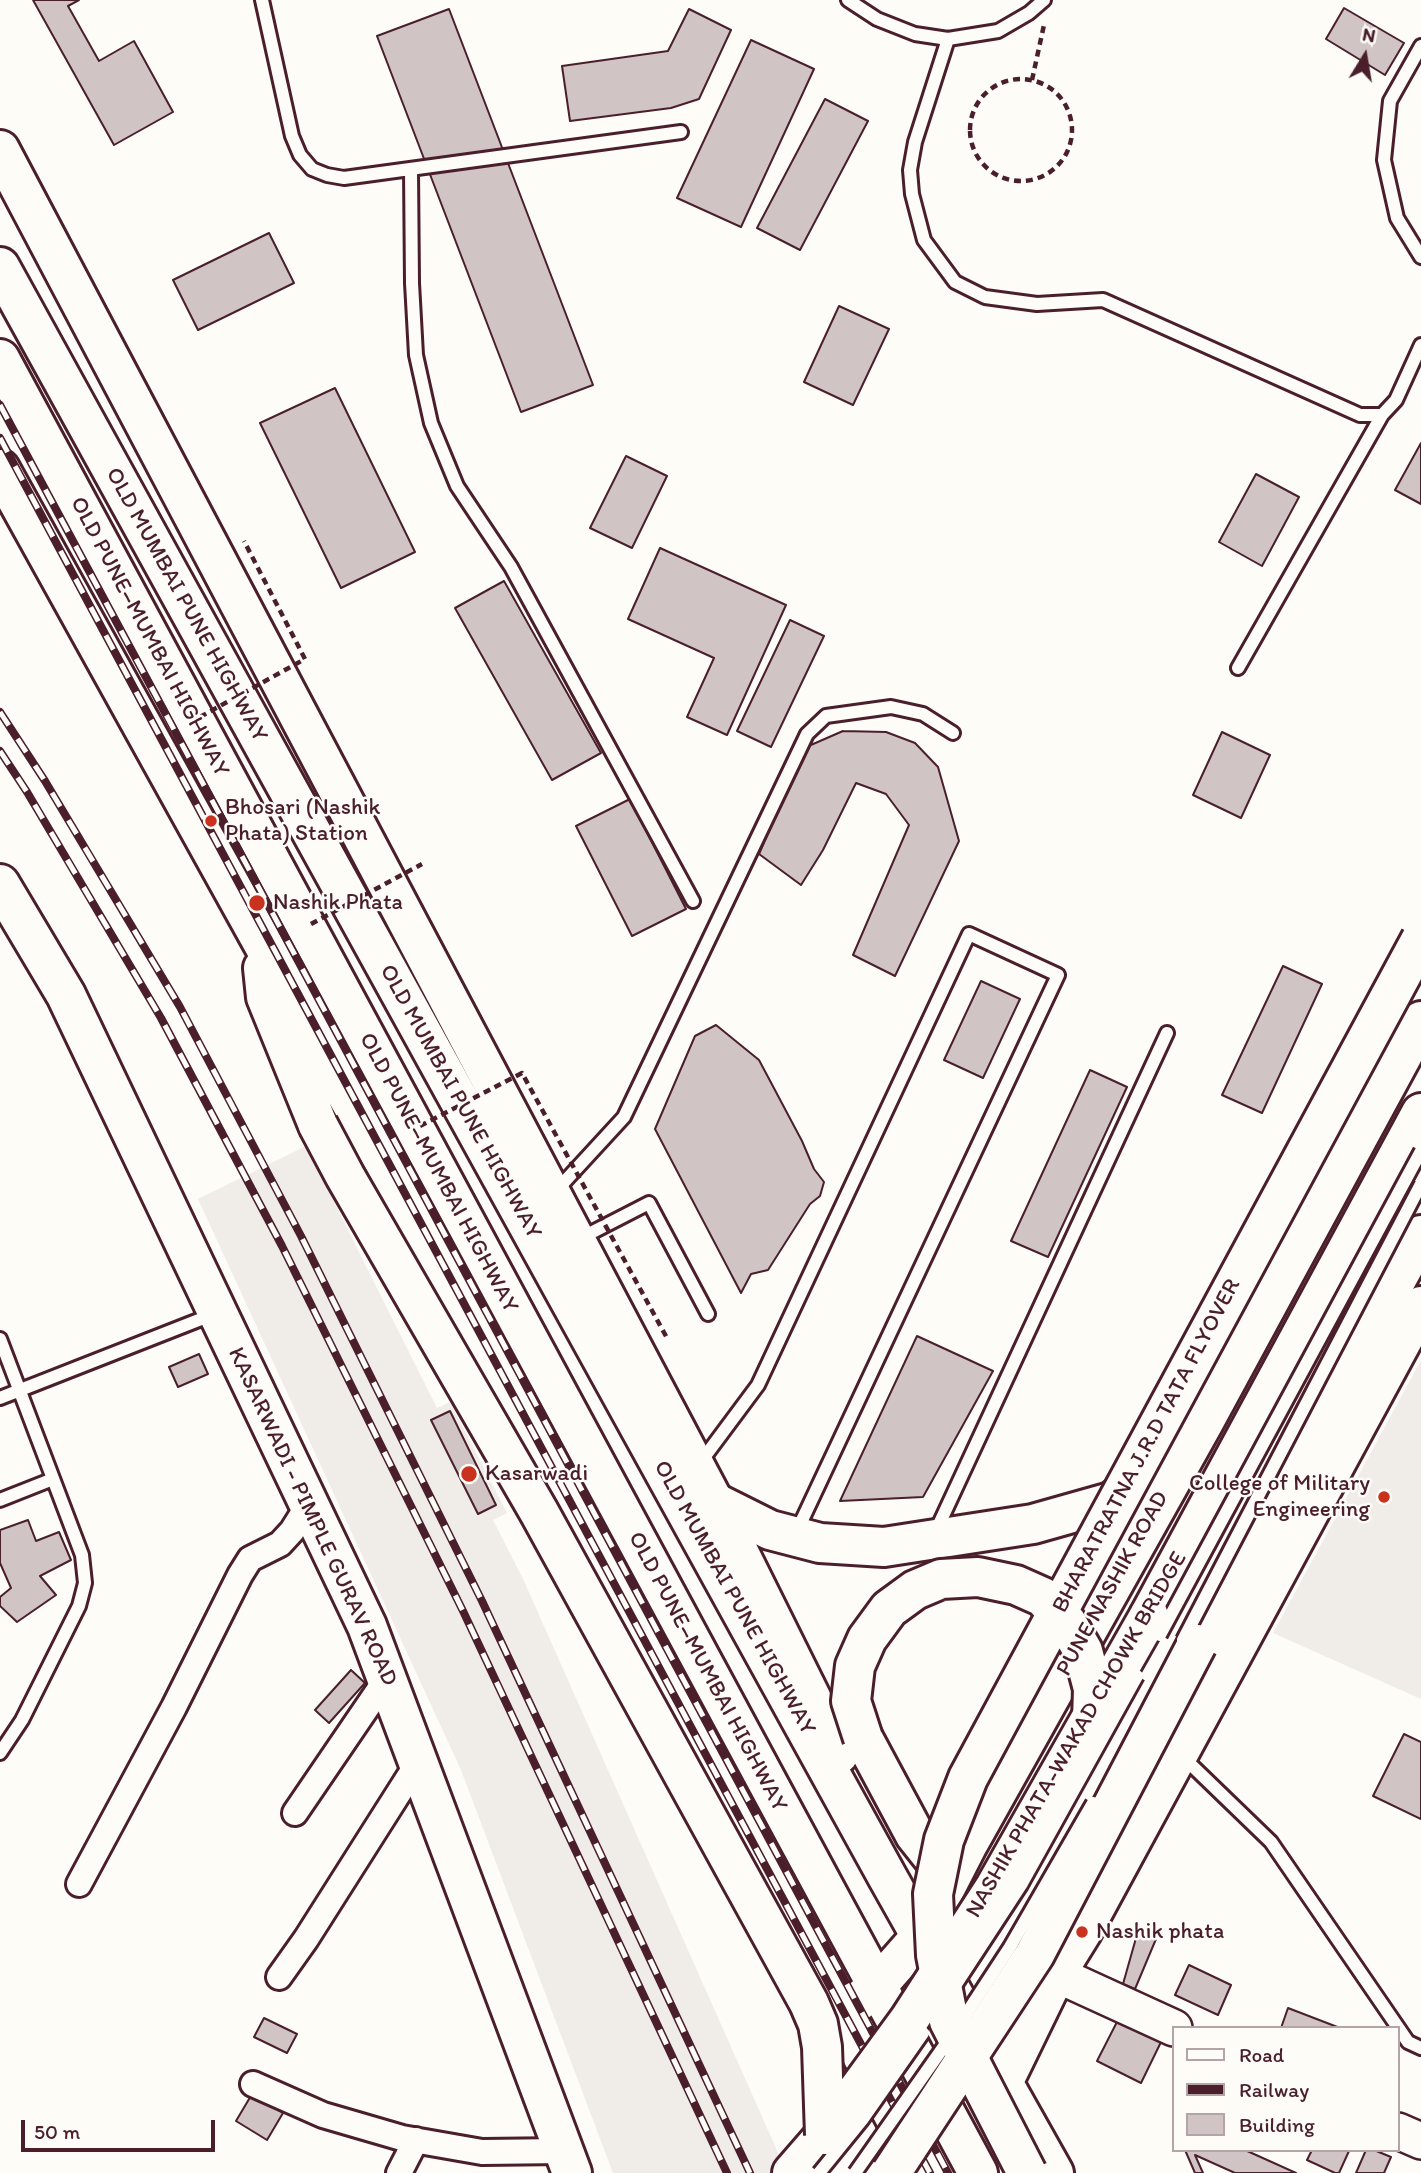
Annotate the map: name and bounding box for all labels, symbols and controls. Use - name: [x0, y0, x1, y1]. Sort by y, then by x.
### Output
- north arrow: [1330, 21, 1400, 91]
- text: N: [1361, 22, 1378, 47]
- street label: OLD MUMBAI PUNE HIGHWAY: [99, 463, 273, 747]
- street label: OLD PUNE–MUMBAI HIGHWAY: [63, 492, 235, 782]
- place label: Bhosari (Nashik Phata) Station: [225, 794, 380, 848]
- marker: Bhosari (Nashik Phata) Station: [203, 813, 219, 829]
- place label: Nashik Phata: [273, 889, 403, 917]
- marker: Nashik Phata: [247, 893, 267, 913]
- street label: OLD MUMBAI PUNE HIGHWAY: [373, 960, 547, 1244]
- street label: OLD PUNE–MUMBAI HIGHWAY: [352, 1028, 524, 1318]
- street label: BHARATRATNA J.R.D TATA FLYOVER: [1047, 1274, 1247, 1618]
- street label: KASARWADI - PIMPLE GURAV ROAD: [221, 1343, 403, 1691]
- street label: OLD MUMBAI PUNE HIGHWAY: [647, 1456, 821, 1740]
- place label: Kasarwadi: [485, 1460, 588, 1488]
- marker: Kasarwadi: [459, 1464, 479, 1484]
- place label: College of Military Engineering: [1189, 1470, 1370, 1524]
- street label: PUNE NASHIK ROAD: [1051, 1487, 1175, 1681]
- marker: College of Military Engineering: [1376, 1489, 1392, 1505]
- street label: OLD PUNE–MUMBAI HIGHWAY: [621, 1527, 793, 1817]
- street label: NASHIK PHATA-WAKAD CHOWK BRIDGE: [961, 1547, 1193, 1923]
- place label: Nashik phata: [1096, 1918, 1224, 1946]
- marker: Nashik phata: [1074, 1924, 1090, 1940]
- legend: [1172, 2026, 1400, 2152]
- text: Road: [1239, 2042, 1284, 2067]
- text: Railway: [1239, 2077, 1309, 2102]
- scale bar: [24, 2106, 219, 2150]
- text: Building: [1239, 2112, 1315, 2137]
- text: 50 m: [34, 2119, 80, 2144]

